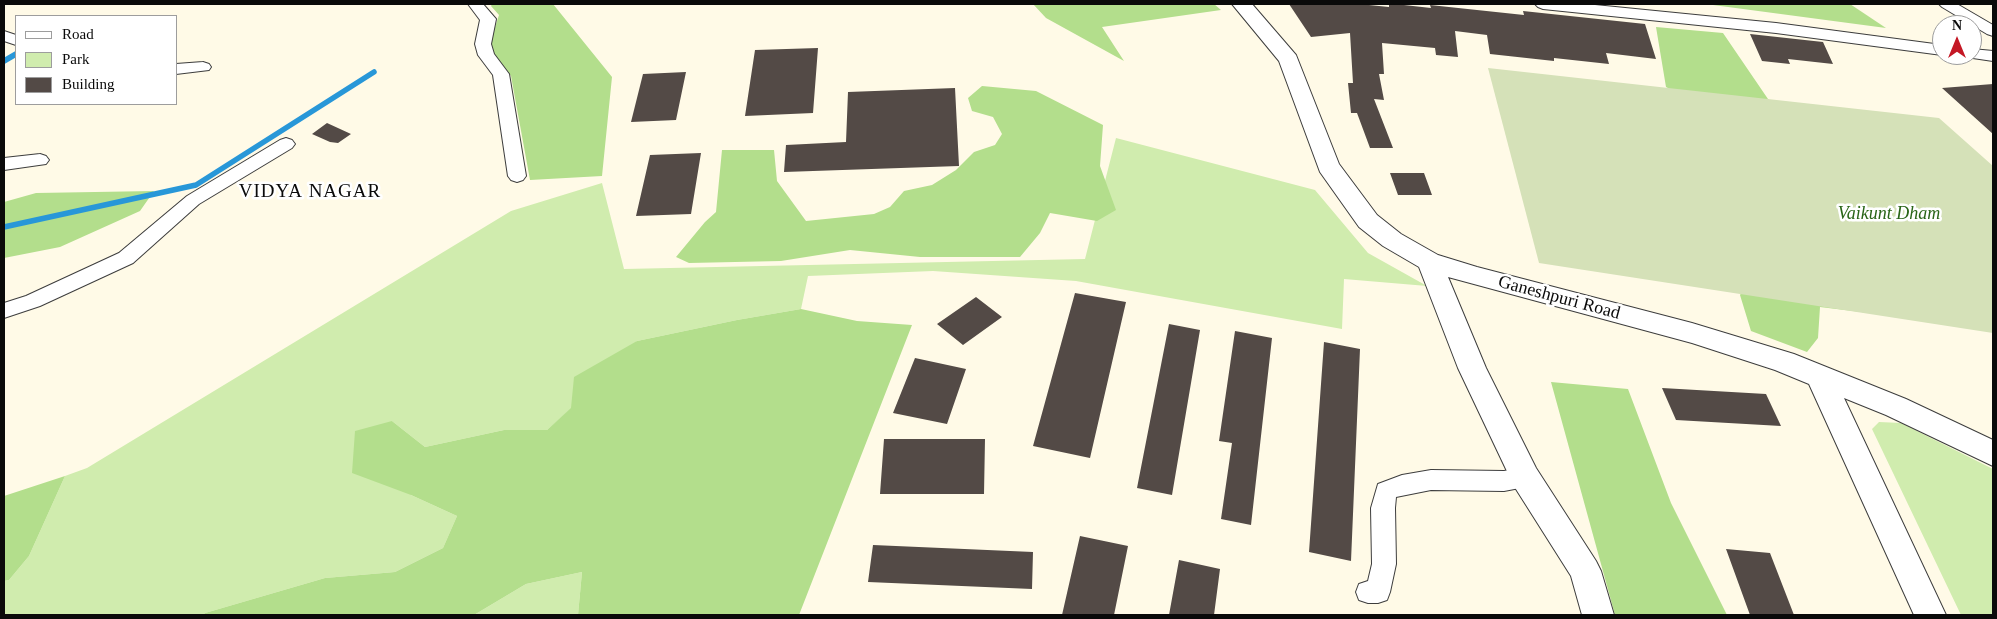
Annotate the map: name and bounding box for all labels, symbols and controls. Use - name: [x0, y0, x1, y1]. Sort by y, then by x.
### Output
- legend: [15, 15, 178, 105]
- north arrow: [1932, 15, 1982, 65]
- text: N: [1952, 18, 1962, 33]
- text: Road: [62, 26, 94, 42]
- text: Park: [62, 51, 90, 67]
- text: Building: [62, 76, 115, 92]
- district label: VIDYA NAGAR: [237, 181, 383, 203]
- park label: Vaikunt Dham: [1838, 203, 1940, 225]
- street label: Ganeshpuri Road: [1496, 271, 1622, 325]

